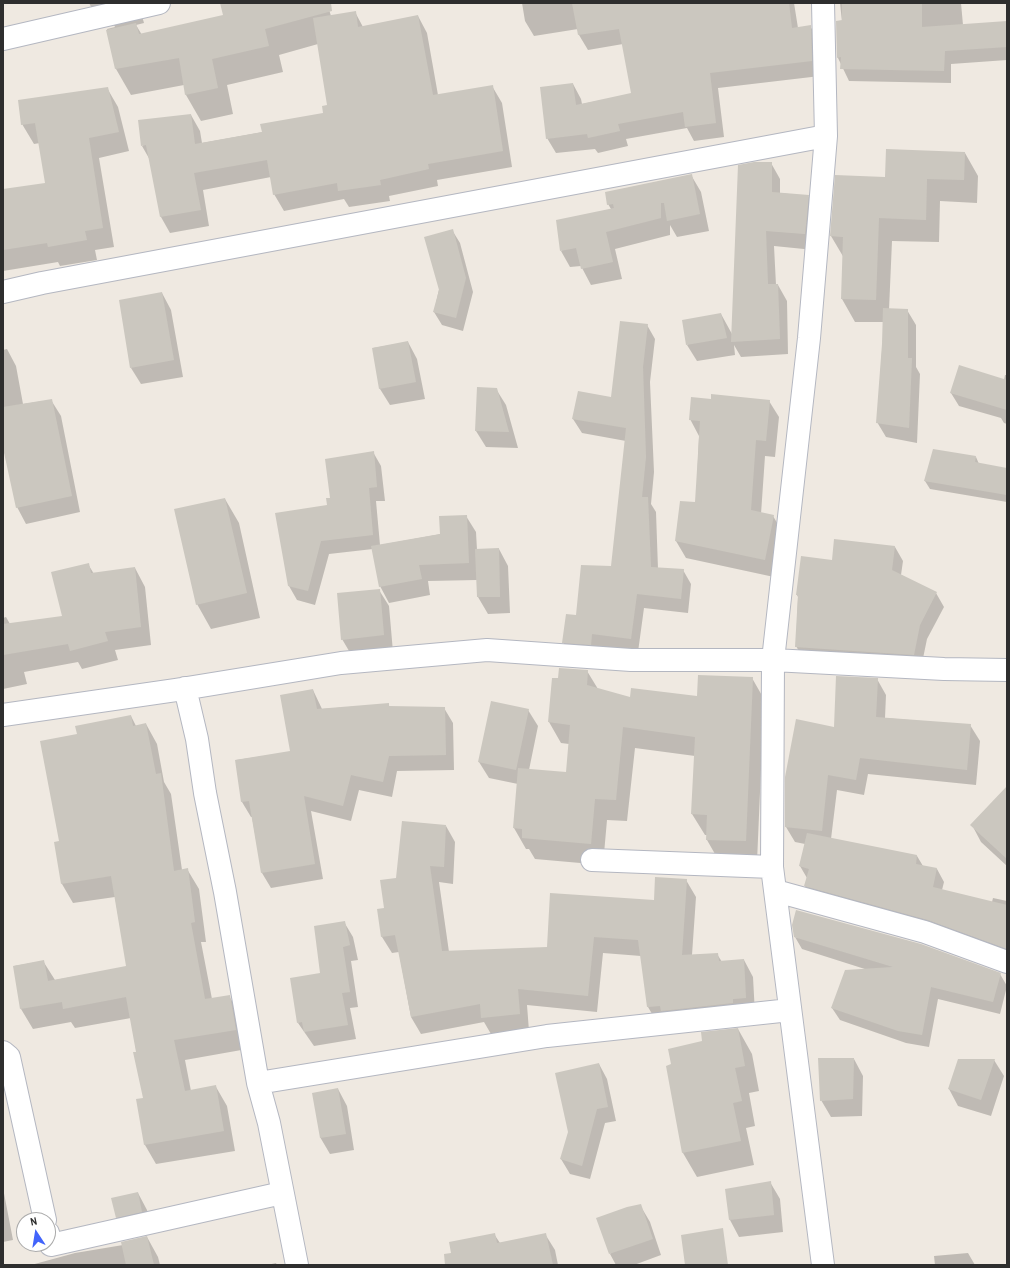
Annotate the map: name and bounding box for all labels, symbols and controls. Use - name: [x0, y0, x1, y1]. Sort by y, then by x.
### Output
- north arrow: [16, 1212, 56, 1252]
- text: N: [29, 1214, 38, 1229]

